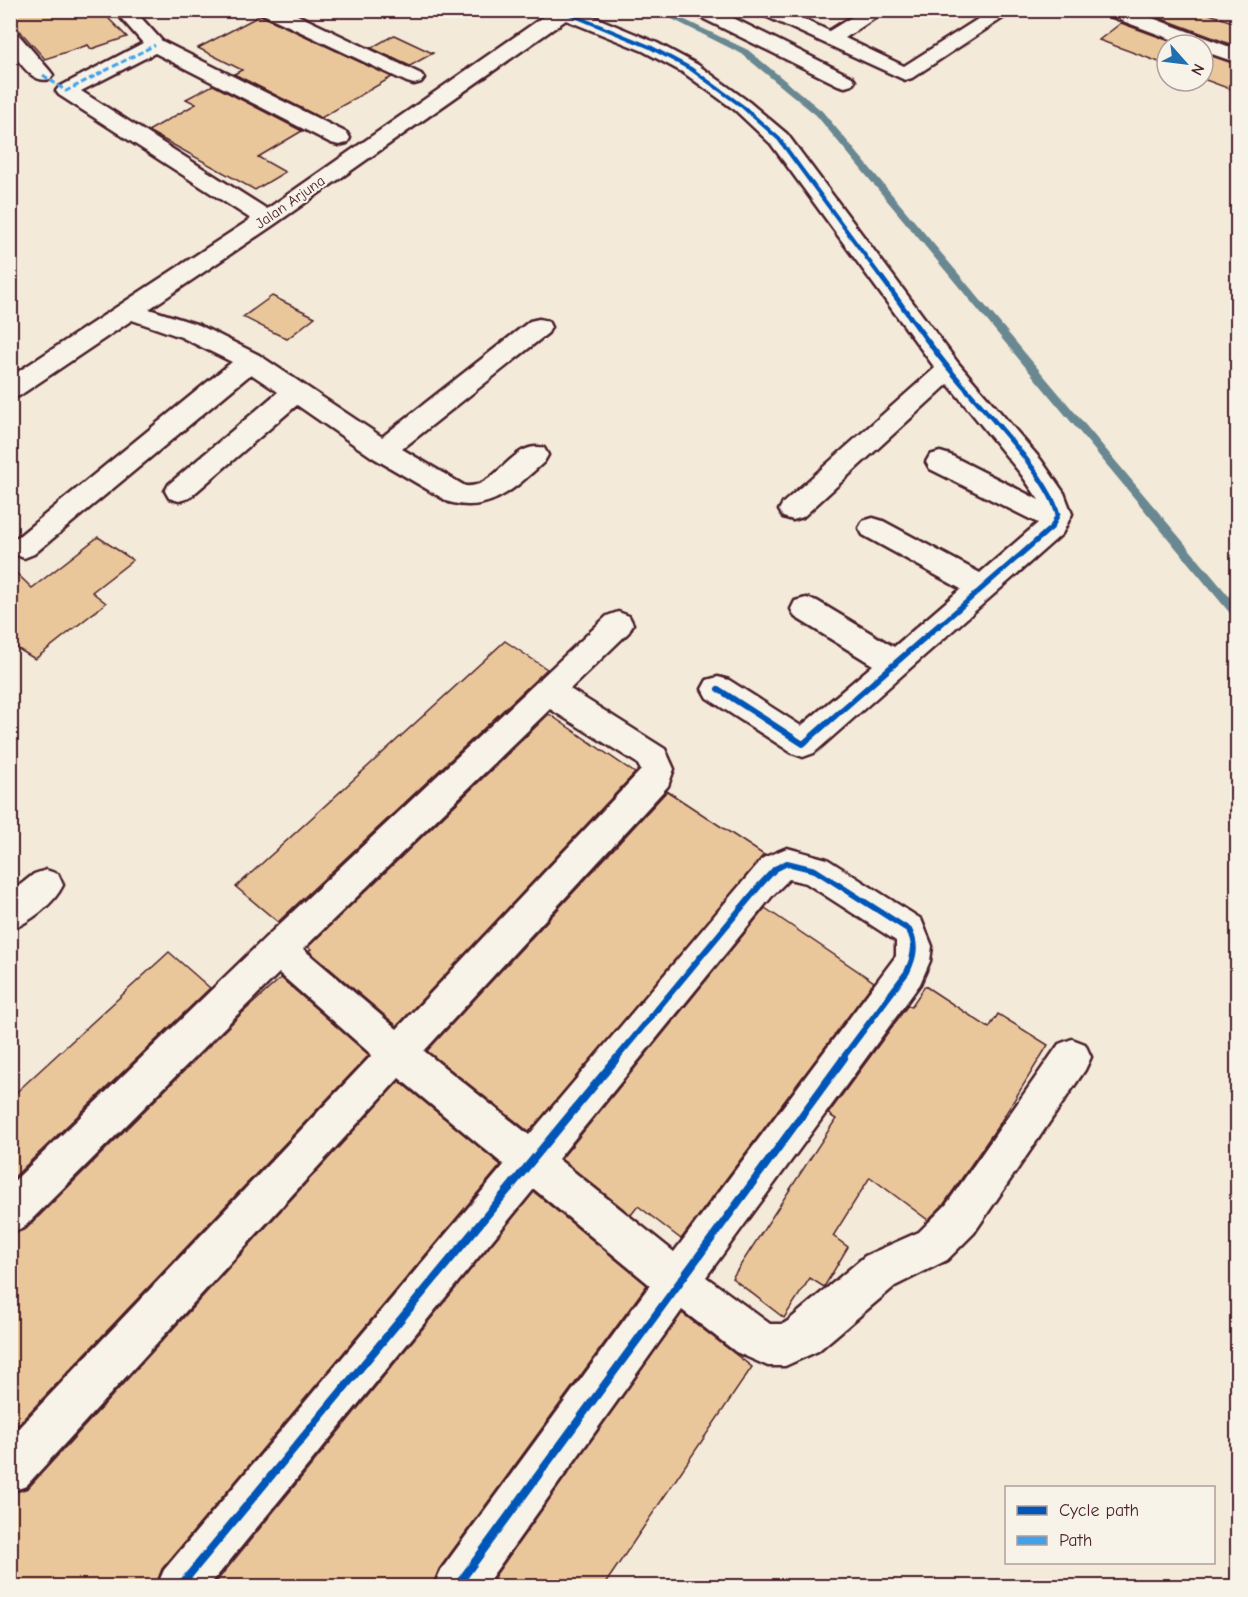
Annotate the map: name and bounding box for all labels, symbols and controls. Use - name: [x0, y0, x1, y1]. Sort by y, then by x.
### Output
- north arrow: [1155, 33, 1215, 93]
- text: N: [1187, 61, 1208, 78]
- street label: Jalan Arjuna: [252, 171, 328, 233]
- legend: [1005, 1486, 1215, 1564]
- text: Cycle path: [1059, 1500, 1139, 1521]
- text: Path: [1059, 1530, 1092, 1551]

